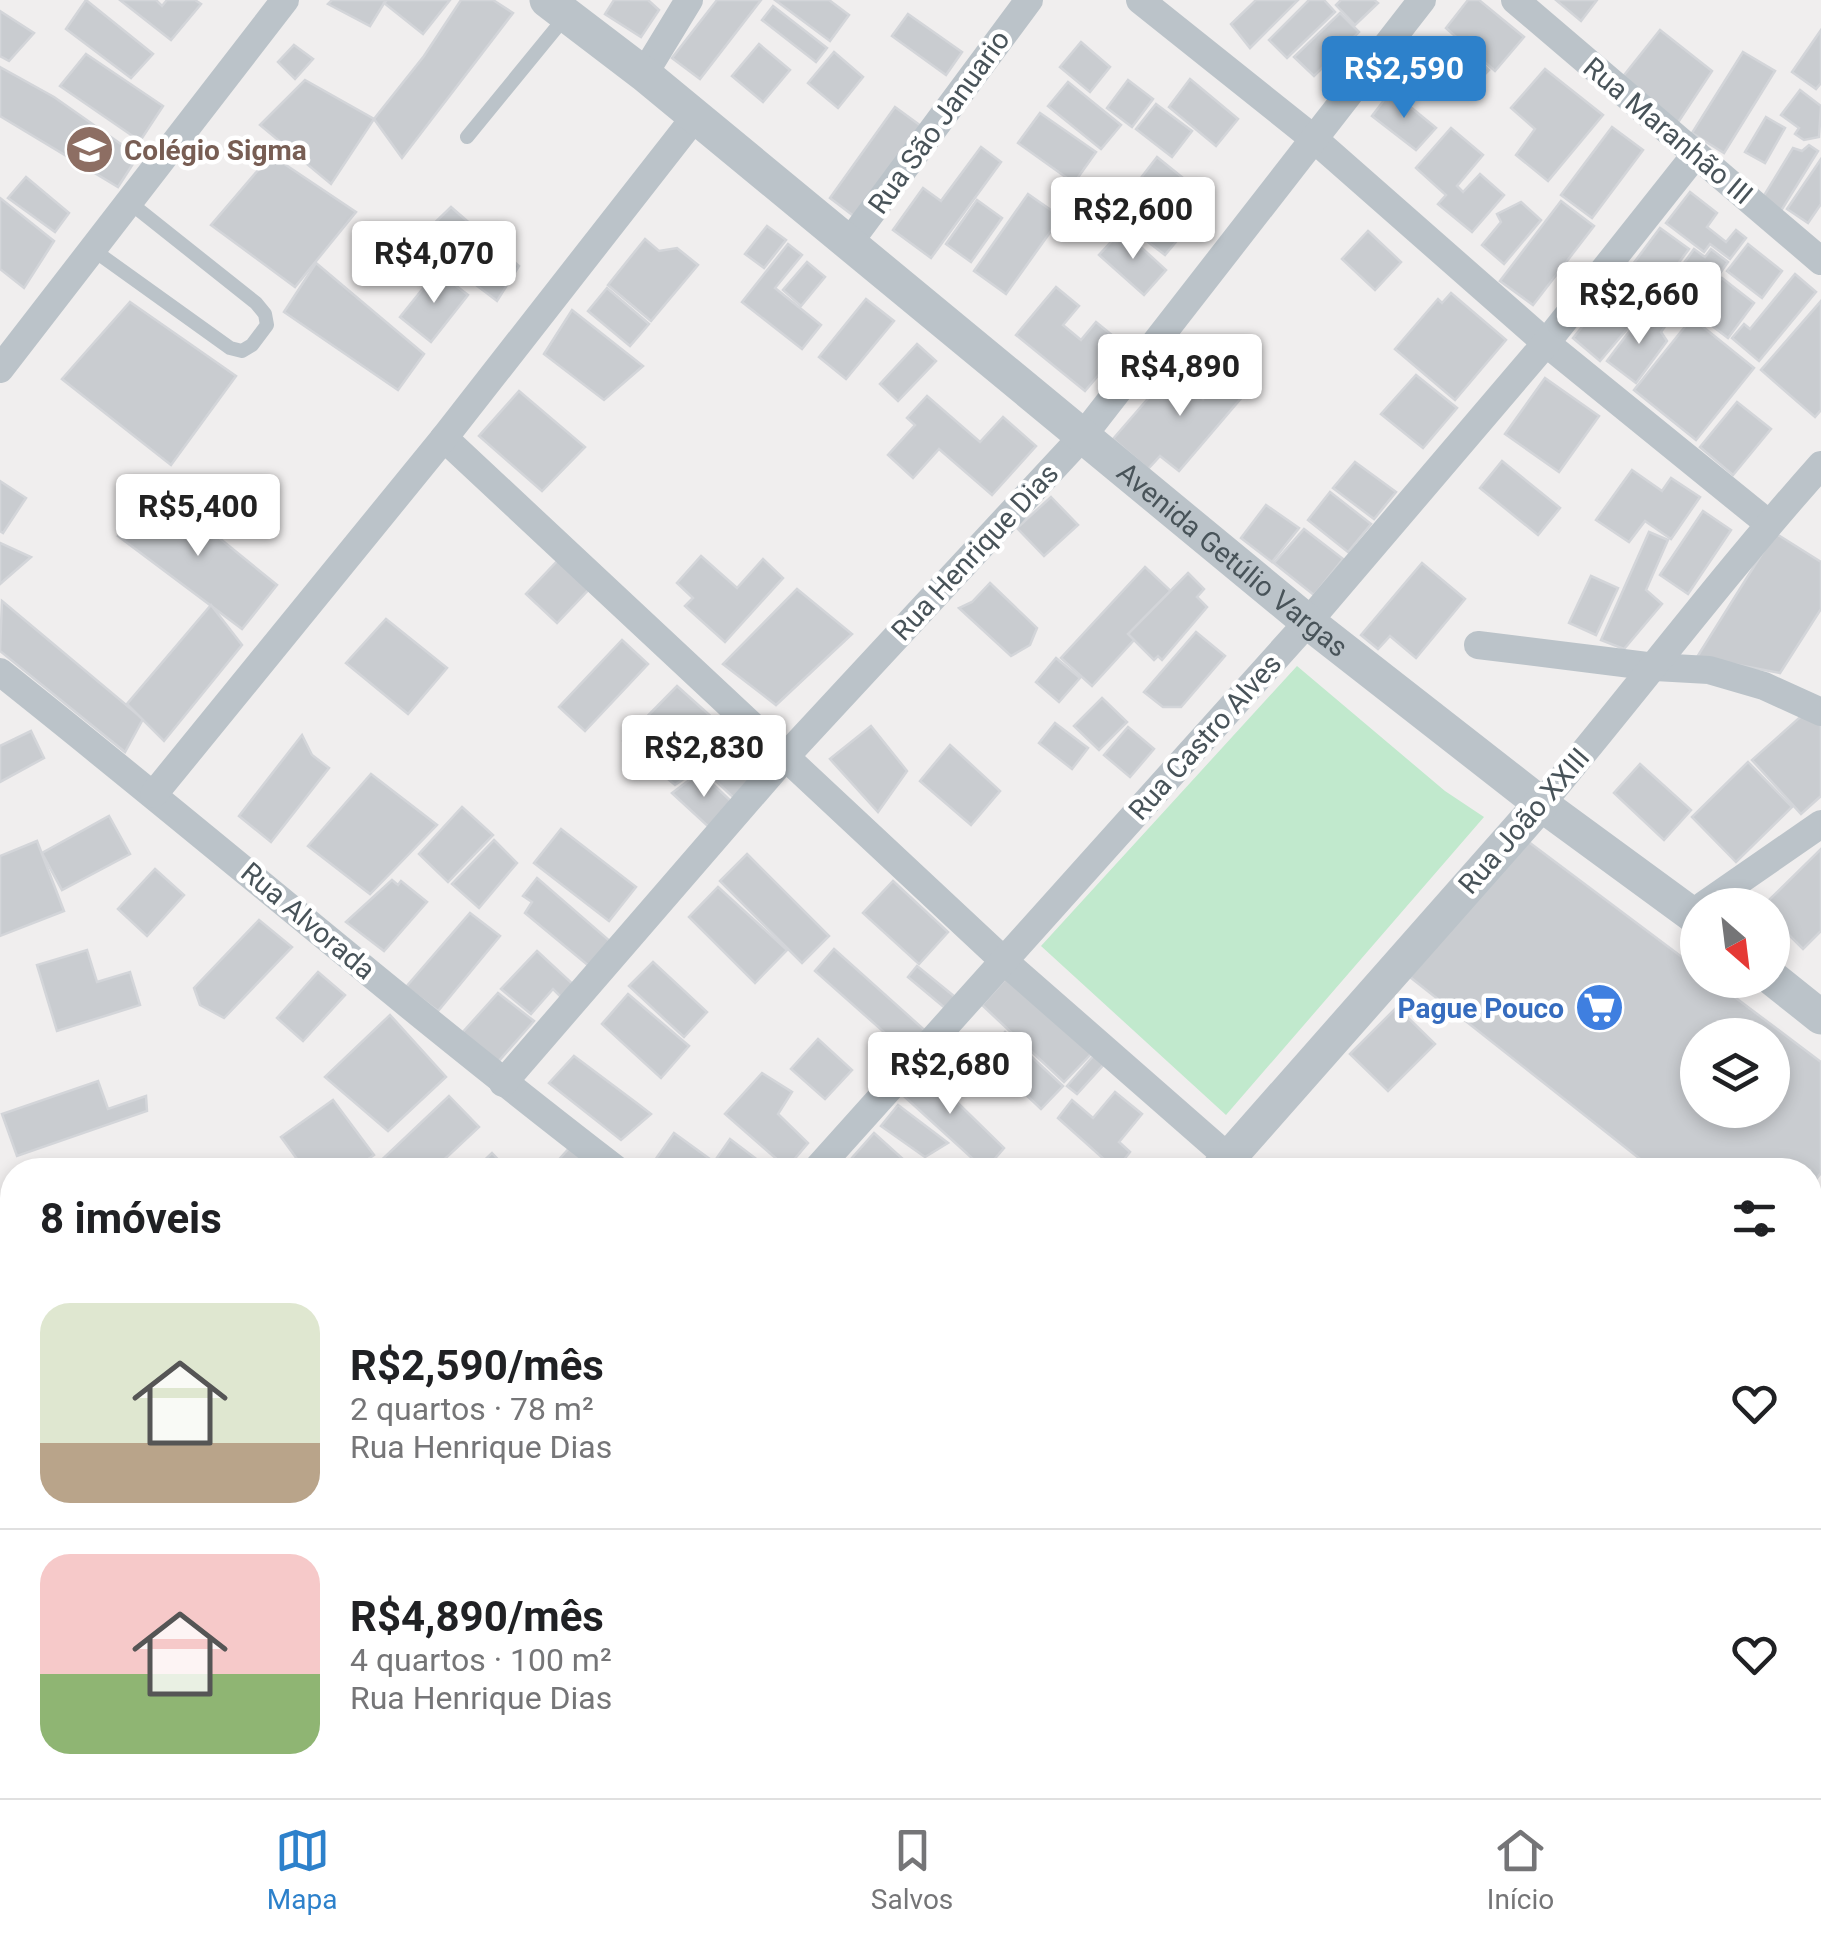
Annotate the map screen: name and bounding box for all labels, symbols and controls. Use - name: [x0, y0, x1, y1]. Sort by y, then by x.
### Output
- street label: Rua São Januario: [861, 24, 1017, 220]
- pin: R$2,590: [1312, 36, 1496, 121]
- text: R$2,590: [1344, 49, 1464, 87]
- street label: Rua Maranhão III: [1577, 51, 1759, 211]
- school or university icon: Colégio Sigma: [63, 124, 115, 176]
- place label: Colégio Sigma: [124, 134, 307, 167]
- pin: R$2,600: [1041, 177, 1225, 262]
- text: R$2,600: [1073, 190, 1193, 228]
- pin: R$4,070: [342, 221, 526, 306]
- text: R$4,070: [374, 234, 494, 272]
- pin: R$2,660: [1547, 262, 1731, 347]
- text: R$2,660: [1579, 275, 1699, 313]
- pin: R$4,890: [1088, 334, 1272, 419]
- text: R$4,890: [1120, 347, 1240, 385]
- street label: Avenida Getúlio Vargas: [1111, 455, 1355, 663]
- street label: Rua Henrique Dias: [885, 457, 1065, 647]
- pin: R$5,400: [106, 474, 290, 559]
- text: R$5,400: [138, 487, 258, 525]
- street label: Rua Castro Alves: [1122, 647, 1288, 827]
- pin: R$2,830: [612, 715, 796, 800]
- text: R$2,830: [644, 728, 764, 766]
- street label: Rua João XXIII: [1452, 741, 1596, 901]
- street label: Rua Alvorada: [234, 856, 382, 986]
- north arrow: [1680, 888, 1790, 998]
- map controls: [1680, 888, 1790, 1128]
- supermarket icon: Pague Pouco: [1573, 982, 1625, 1034]
- place label: Pague Pouco: [1398, 992, 1564, 1025]
- button: layers: [1680, 1018, 1790, 1128]
- pin: R$2,680: [858, 1032, 1042, 1117]
- text: R$2,680: [890, 1045, 1010, 1083]
- icon: filters: [1727, 1191, 1782, 1246]
- text: 8 imóveis: [40, 1194, 222, 1243]
- text: R$2,590/mês: [350, 1341, 604, 1390]
- icon: home: [120, 1343, 240, 1463]
- icon: heart: [1727, 1376, 1782, 1431]
- text: 2 quartos · 78 m²: [350, 1390, 594, 1428]
- text: Rua Henrique Dias: [350, 1428, 612, 1466]
- text: R$4,890/mês: [350, 1592, 604, 1641]
- icon: home: [120, 1594, 240, 1714]
- icon: heart: [1727, 1627, 1782, 1682]
- text: 4 quartos · 100 m²: [350, 1641, 612, 1679]
- text: Rua Henrique Dias: [350, 1679, 612, 1717]
- tab: Mapa: [267, 1823, 337, 1916]
- tab: Salvos: [871, 1823, 953, 1916]
- tab: Início: [1487, 1823, 1554, 1916]

